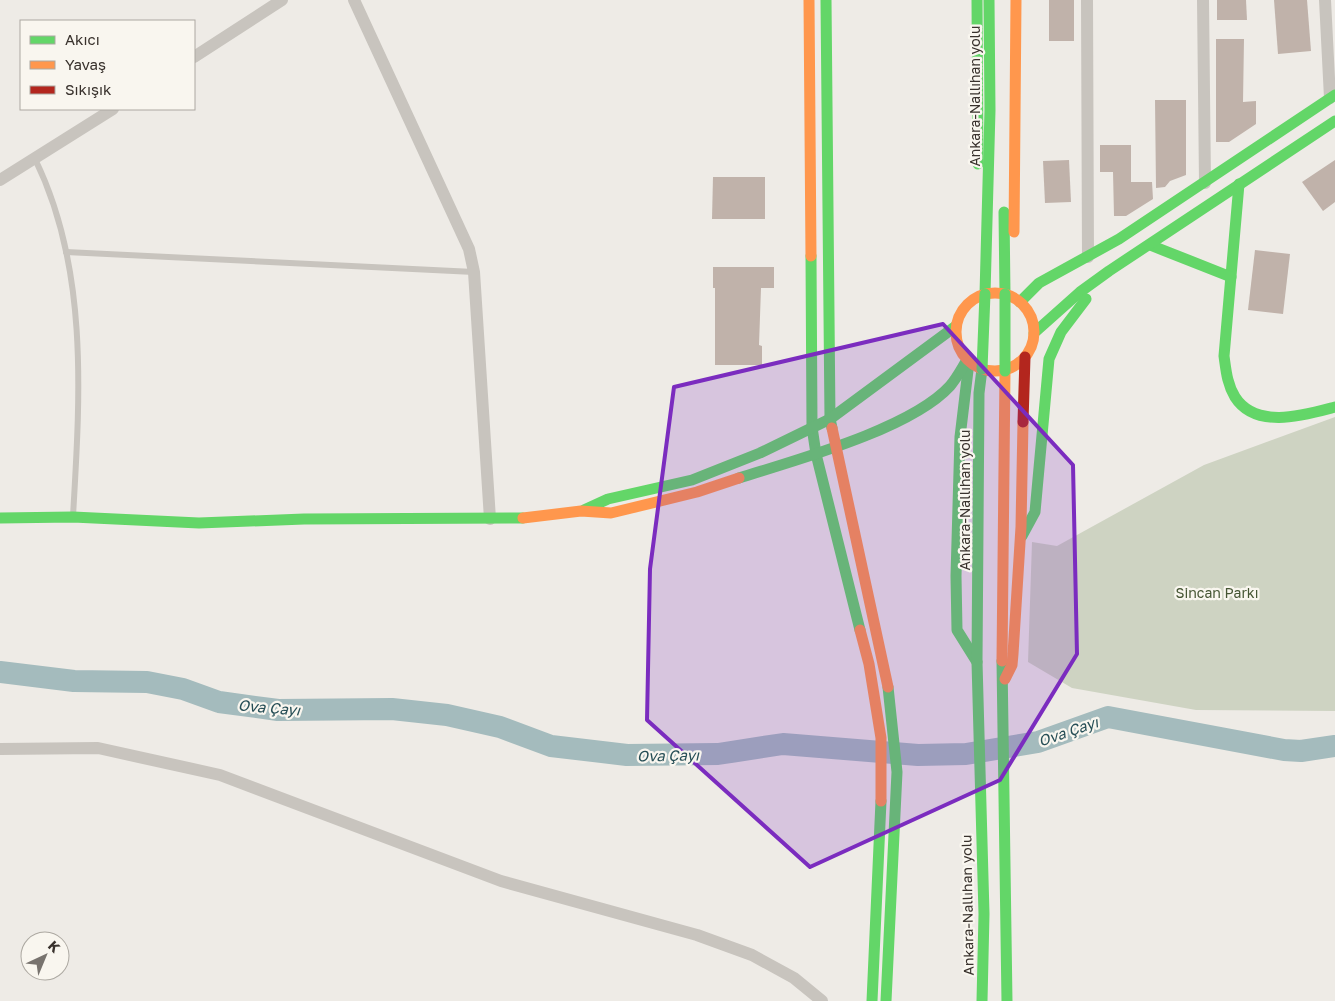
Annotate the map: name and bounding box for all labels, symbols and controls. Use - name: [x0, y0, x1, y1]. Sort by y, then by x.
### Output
- legend: [20, 20, 195, 110]
- street label: Ankara-Nallıhan yolu: [966, 25, 983, 167]
- text: Akıcı: [65, 30, 100, 48]
- text: Yavaş: [65, 55, 106, 73]
- text: Sıkışık: [65, 80, 112, 98]
- street label: Ankara-Nallıhan yolu: [956, 429, 973, 571]
- park label: Sincan Parkı: [1175, 584, 1259, 601]
- water label: Ova Çayı: [237, 695, 302, 720]
- water label: Ova Çayı: [1036, 712, 1102, 751]
- water label: Ova Çayı: [637, 745, 700, 766]
- street label: Ankara-Nallıhan yolu: [957, 834, 977, 976]
- north arrow: [20, 931, 70, 981]
- text: K: [45, 937, 64, 956]

